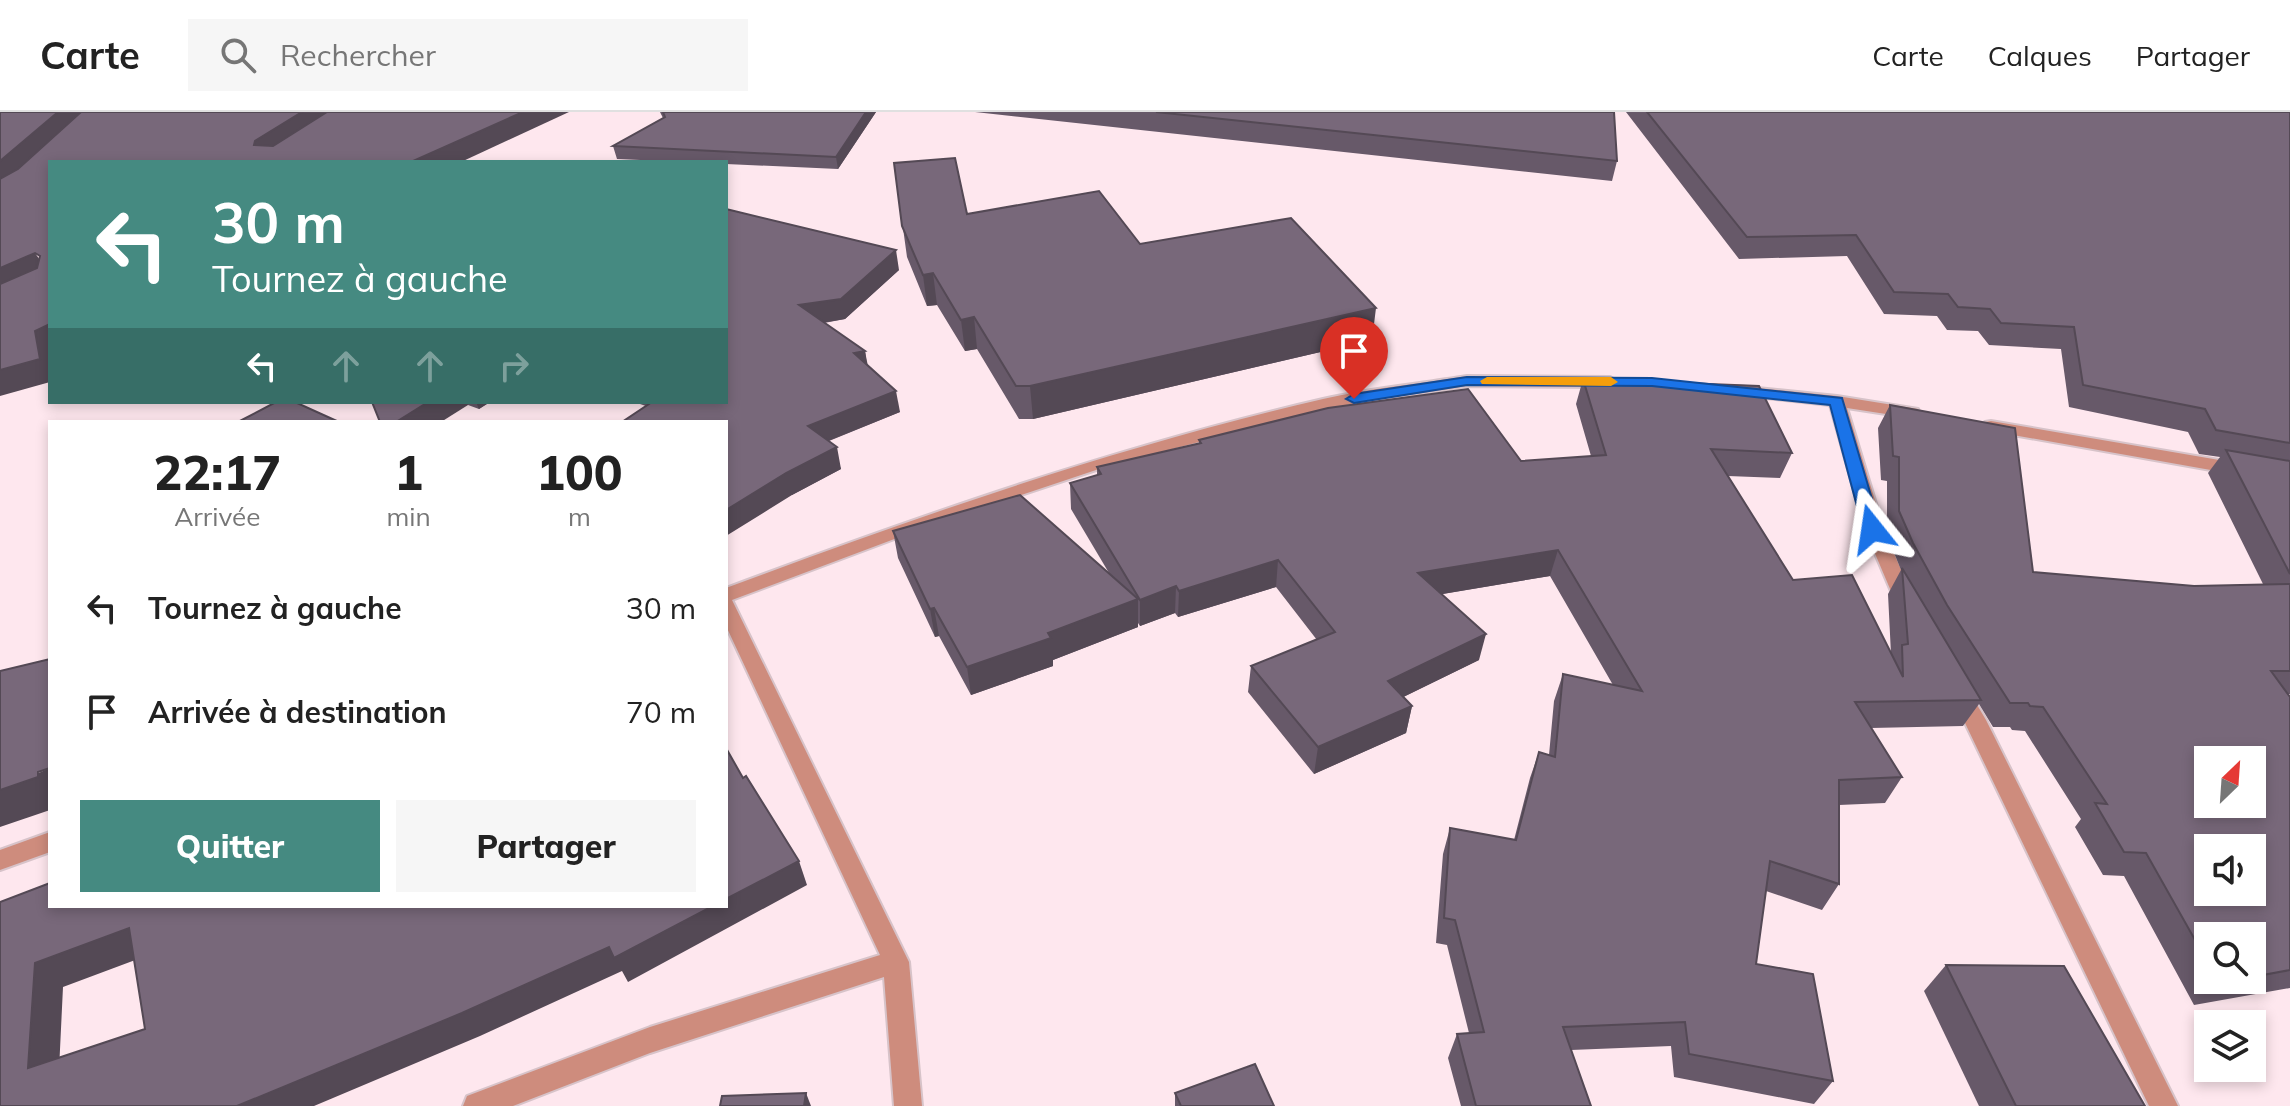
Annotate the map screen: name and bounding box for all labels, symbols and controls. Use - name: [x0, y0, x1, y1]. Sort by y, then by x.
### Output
- search box: [188, 19, 748, 91]
- text: Carte: [40, 31, 140, 79]
- icon: search: [216, 33, 260, 77]
- text: Rechercher: [280, 36, 436, 74]
- text: Carte: [1872, 38, 1944, 73]
- text: Calques: [1988, 38, 2092, 73]
- text: Partager: [2136, 38, 2250, 73]
- text: 30 m: [212, 187, 345, 257]
- icon: left: [80, 192, 184, 296]
- text: Tournez à gauche: [212, 256, 508, 301]
- pin: [1320, 317, 1388, 399]
- icon: arrive: [1332, 329, 1376, 373]
- icon: left: [240, 344, 284, 388]
- icon: ahead: [324, 344, 368, 388]
- icon: ahead: [408, 344, 452, 388]
- icon: right: [492, 344, 536, 388]
- text: 22:17: [153, 442, 281, 502]
- text: 1: [394, 442, 423, 502]
- text: 100: [536, 442, 623, 502]
- position arrow: [1830, 487, 1914, 571]
- text: Arrivée: [174, 500, 260, 533]
- text: min: [387, 500, 431, 533]
- text: m: [568, 500, 591, 533]
- icon: left: [80, 586, 124, 630]
- text: Tournez à gauche: [148, 589, 402, 627]
- text: 30 m: [626, 589, 696, 627]
- icon: arrive: [80, 690, 124, 734]
- text: Arrivée à destination: [148, 693, 447, 731]
- text: 70 m: [626, 693, 696, 731]
- north arrow: [2194, 746, 2266, 818]
- map controls: [2194, 746, 2266, 1082]
- button: Quitter: [80, 800, 380, 892]
- button: Partager: [396, 800, 696, 892]
- button: sound: [2194, 834, 2266, 906]
- button: search: [2194, 922, 2266, 994]
- button: layers: [2194, 1010, 2266, 1082]

